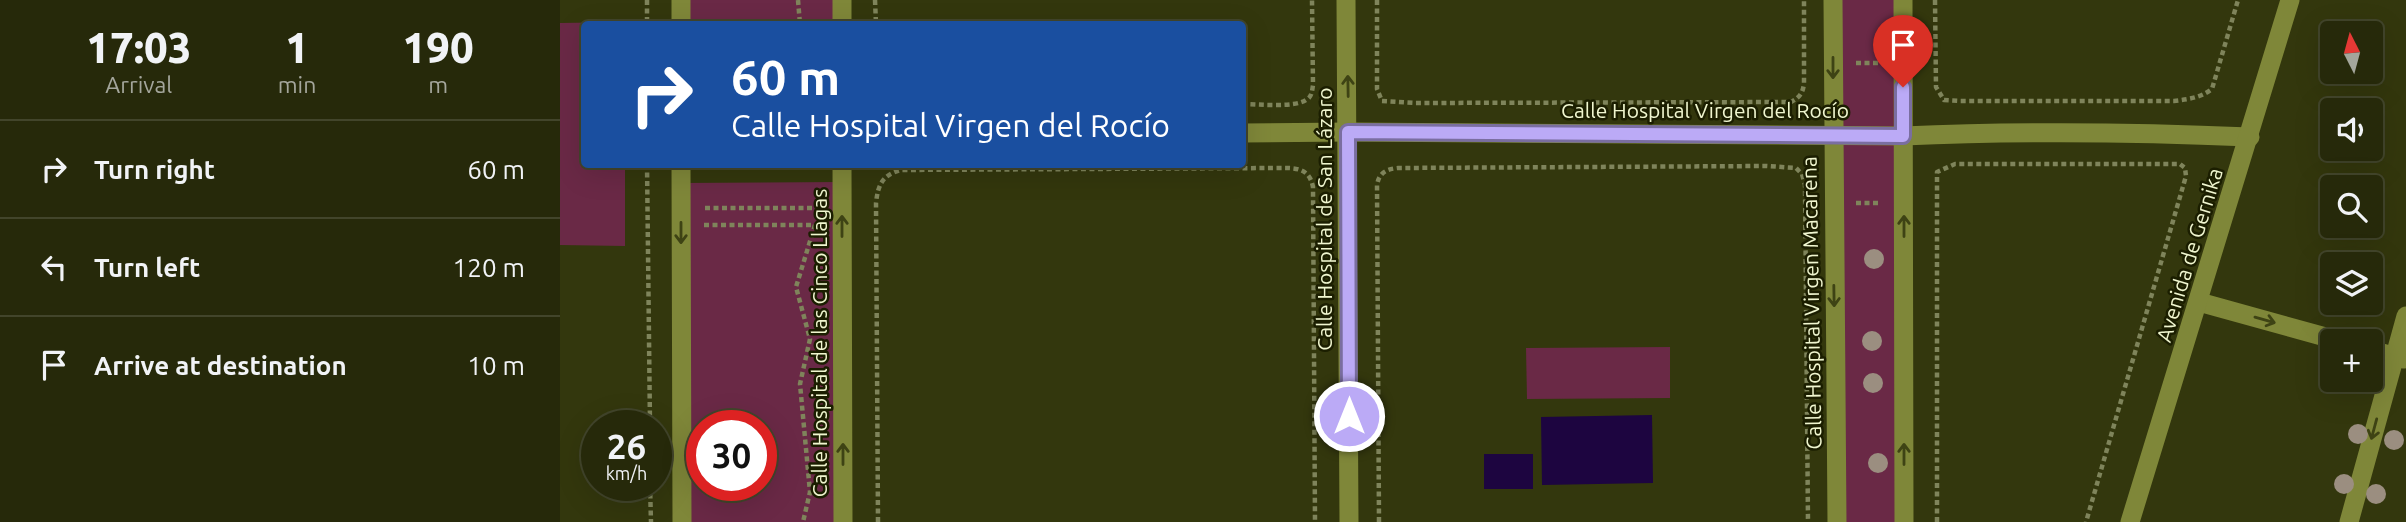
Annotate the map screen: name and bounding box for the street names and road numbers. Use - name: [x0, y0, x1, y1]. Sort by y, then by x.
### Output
- street label: Calle Hospital de San Lázaro: [1312, 87, 1336, 351]
- street label: Calle Hospital Virgen del Rocío: [1561, 98, 1849, 122]
- street label: Calle Hospital Virgen Macarena: [1796, 156, 1826, 450]
- street label: Avenida de Gernika: [2151, 165, 2227, 345]
- street label: Calle Hospital de las Cinco Llagas: [807, 189, 831, 497]

